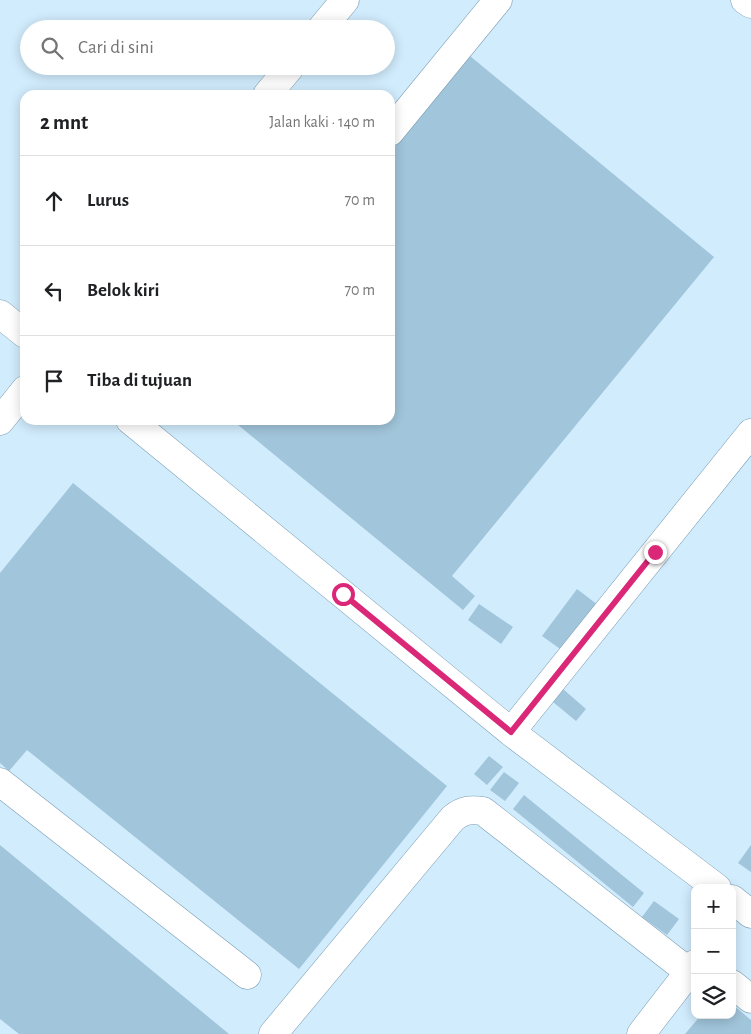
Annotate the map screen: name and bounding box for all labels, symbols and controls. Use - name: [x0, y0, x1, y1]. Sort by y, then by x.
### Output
- search box: [20, 20, 395, 75]
- icon: search: [38, 34, 66, 62]
- text: Cari di sini: [78, 38, 154, 57]
- text: 2 mnt: [40, 112, 88, 133]
- text: Jalan kaki · 140 m: [269, 114, 375, 130]
- icon: ahead: [40, 187, 68, 215]
- text: Lurus: [87, 191, 129, 210]
- text: 70 m: [344, 192, 375, 208]
- icon: left: [40, 277, 68, 305]
- text: Belok kiri: [87, 281, 159, 300]
- text: 70 m: [344, 282, 375, 298]
- icon: arrive: [40, 367, 68, 395]
- text: Tiba di tujuan: [87, 371, 192, 390]
- route end: [644, 541, 667, 564]
- route start: [332, 583, 355, 606]
- map controls: [691, 884, 736, 1019]
- button: +: [691, 884, 736, 929]
- button: −: [691, 929, 736, 974]
- button: layers: [691, 974, 736, 1019]

